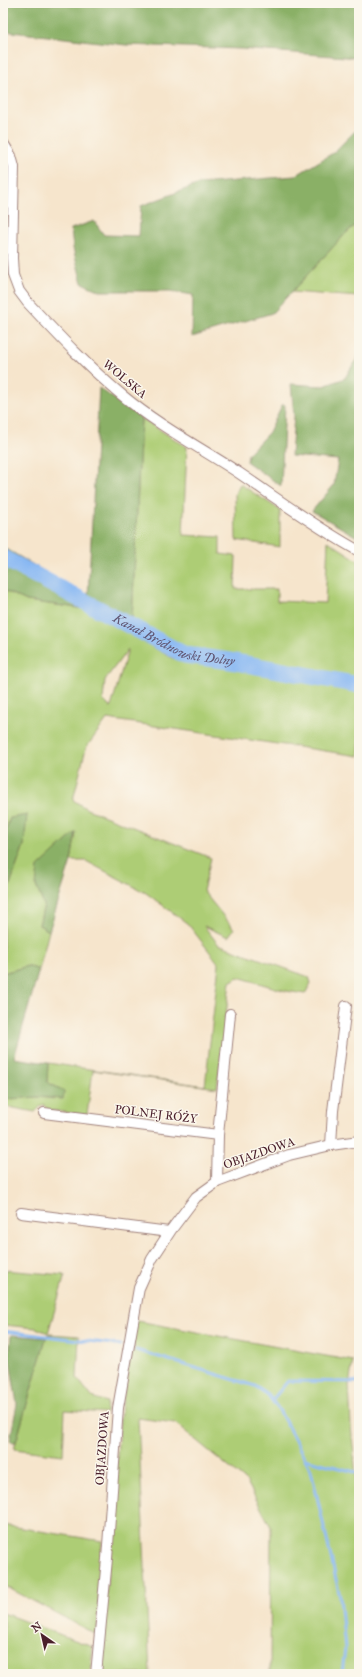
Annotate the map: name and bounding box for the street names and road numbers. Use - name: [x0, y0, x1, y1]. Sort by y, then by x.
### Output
- street label: WOLSKA: [100, 357, 150, 401]
- street label: POLNEJ RÓŻY: [114, 1100, 199, 1127]
- street label: OBJAZDOWA: [221, 1134, 297, 1173]
- street label: OBJAZDOWA: [92, 1410, 113, 1486]

